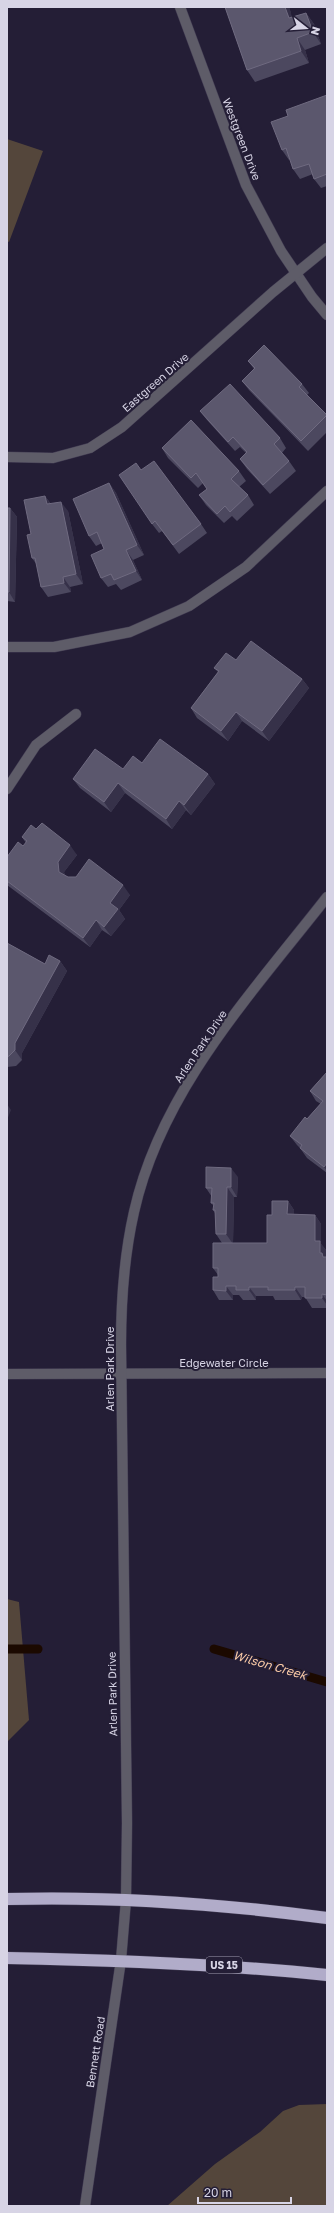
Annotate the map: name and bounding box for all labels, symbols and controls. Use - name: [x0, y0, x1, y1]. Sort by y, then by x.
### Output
- north arrow: [286, 8, 326, 48]
- text: N: [309, 25, 323, 37]
- street label: Westgreen Drive: [220, 96, 264, 182]
- street label: Eastgreen Drive: [119, 350, 191, 414]
- street label: Arlen Park Drive: [171, 1007, 229, 1085]
- street label: Arlen Park Drive: [103, 1327, 116, 1411]
- street label: Edgewater Circle: [179, 1356, 269, 1369]
- water label: Wilson Creek: [231, 1647, 310, 1683]
- street label: Arlen Park Drive: [105, 1651, 119, 1737]
- road number: US 15: [206, 1957, 242, 1973]
- street label: Bennett Road: [83, 2015, 107, 2089]
- scale bar: [198, 2179, 291, 2205]
- text: 20 m: [204, 2185, 232, 2200]

